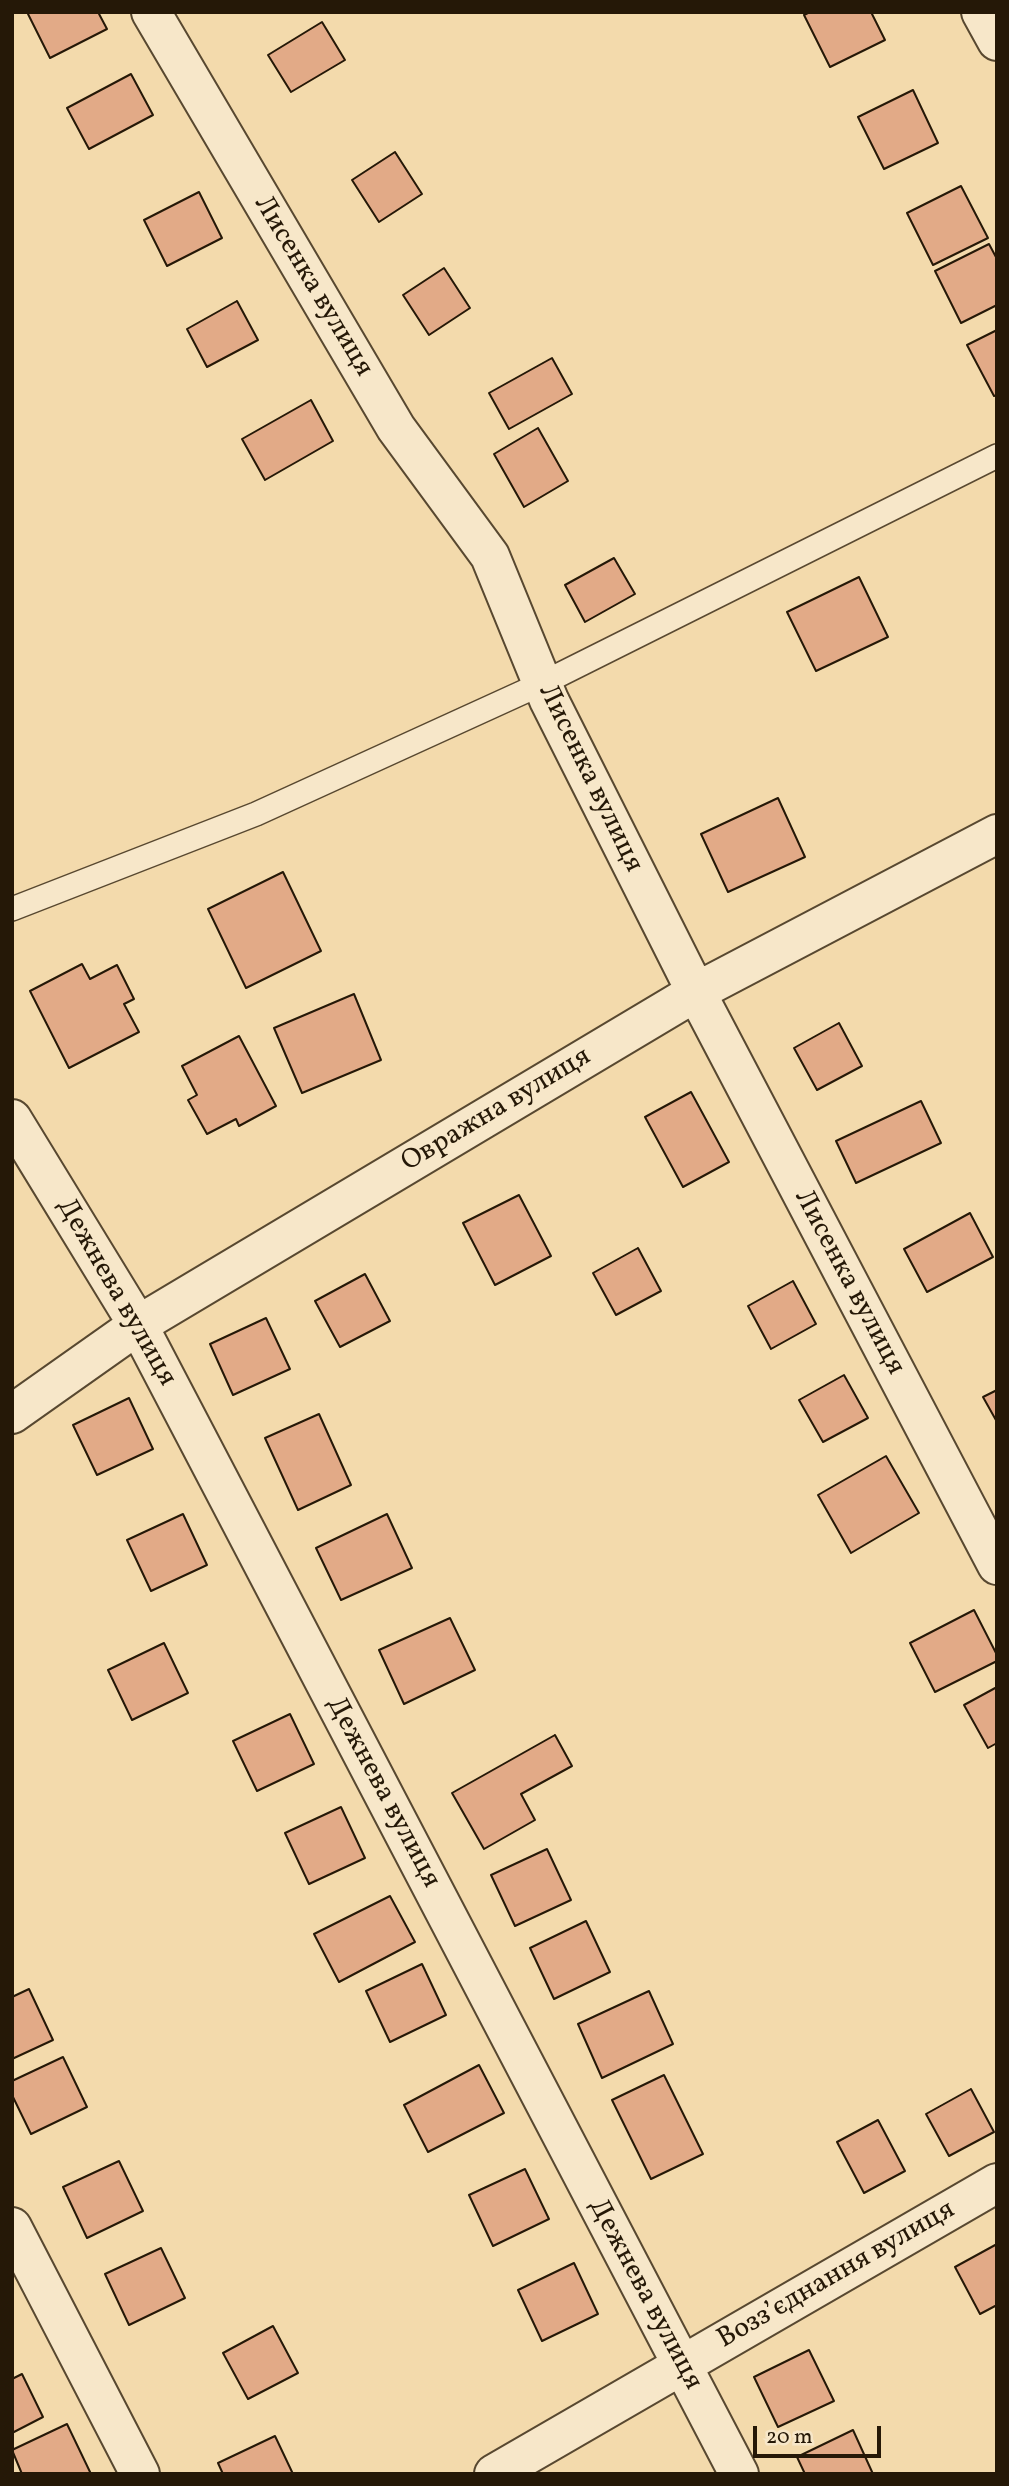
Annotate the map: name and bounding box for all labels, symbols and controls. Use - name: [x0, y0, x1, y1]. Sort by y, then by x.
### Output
- street label: Лисенка вулиця: [245, 191, 379, 383]
- street label: Лисенка вулиця: [529, 680, 649, 878]
- street label: Овражна вулиця: [396, 1041, 598, 1181]
- street label: Лисенка вулиця: [785, 1185, 911, 1381]
- street label: Дежнева вулиця: [48, 1193, 182, 1393]
- street label: Дежнева вулиця: [318, 1692, 446, 1894]
- street label: Дежнева вулиця: [580, 2194, 708, 2396]
- street label: Возз’єднання вулиця: [712, 2194, 962, 2358]
- scale bar: [757, 2412, 885, 2456]
- text: 20 m: [766, 2423, 812, 2452]

